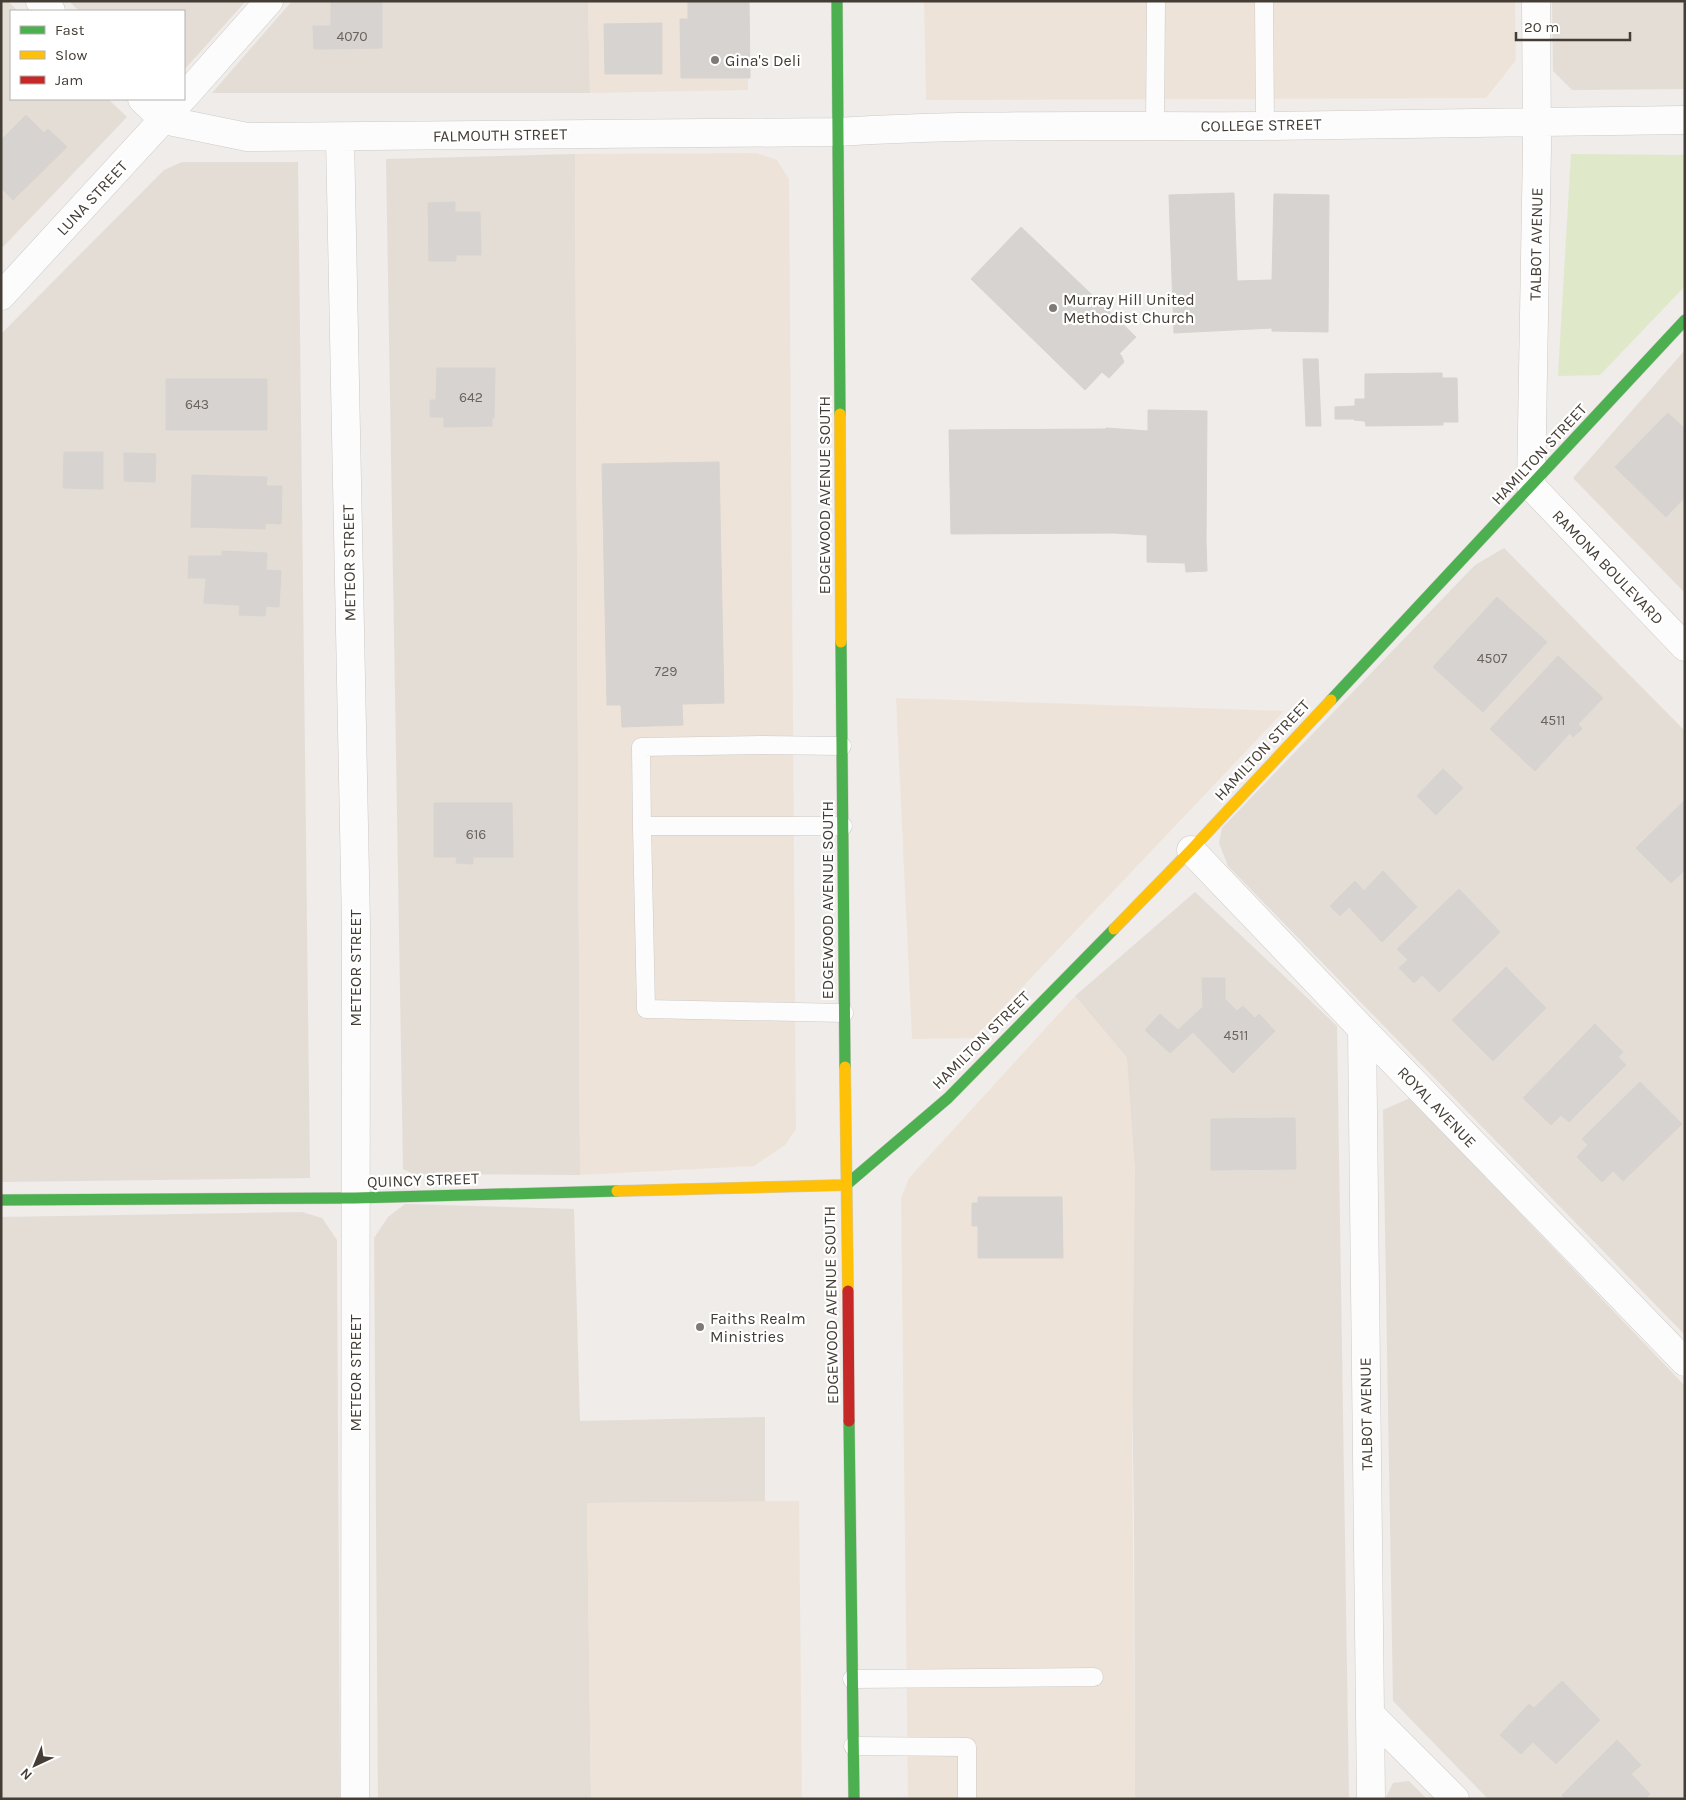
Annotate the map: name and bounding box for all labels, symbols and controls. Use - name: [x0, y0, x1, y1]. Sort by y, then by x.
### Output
- legend: [10, 10, 185, 100]
- scale bar: [1516, 10, 1630, 42]
- text: 20 m: [1524, 18, 1559, 36]
- text: Fast: [55, 21, 85, 39]
- house number: 4070: [336, 28, 368, 45]
- text: Slow: [55, 46, 87, 64]
- place label: Gina's Deli: [725, 51, 801, 70]
- marker: Gina's Deli: [709, 54, 721, 66]
- text: Jam: [55, 71, 83, 89]
- street label: COLLEGE STREET: [1201, 114, 1321, 136]
- street label: FALMOUTH STREET: [433, 124, 567, 146]
- street label: LUNA STREET: [53, 157, 131, 239]
- street label: TALBOT AVENUE: [1526, 187, 1546, 301]
- place label: Murray Hill United Methodist Church: [1063, 290, 1195, 327]
- marker: Murray Hill United Methodist Church: [1047, 302, 1059, 314]
- house number: 642: [459, 389, 483, 406]
- house number: 643: [185, 396, 209, 413]
- street label: EDGEWOOD AVENUE SOUTH: [815, 396, 834, 594]
- street label: HAMILTON STREET: [1487, 400, 1591, 508]
- street label: METEOR STREET: [338, 504, 360, 622]
- street label: RAMONA BOULEVARD: [1548, 506, 1668, 628]
- house number: 4507: [1477, 650, 1508, 667]
- house number: 729: [655, 663, 677, 680]
- street label: HAMILTON STREET: [1210, 696, 1314, 804]
- house number: 4511: [1541, 712, 1565, 729]
- street label: EDGEWOOD AVENUE SOUTH: [818, 801, 837, 999]
- house number: 616: [466, 826, 486, 843]
- street label: METEOR STREET: [346, 910, 365, 1026]
- street label: HAMILTON STREET: [928, 987, 1034, 1093]
- house number: 4511: [1224, 1027, 1248, 1044]
- street label: ROYAL AVENUE: [1394, 1063, 1480, 1151]
- street label: QUINCY STREET: [367, 1169, 479, 1191]
- street label: EDGEWOOD AVENUE SOUTH: [820, 1206, 842, 1404]
- place label: Faiths Realm Ministries: [710, 1309, 806, 1346]
- street label: METEOR STREET: [346, 1315, 365, 1431]
- marker: Faiths Realm Ministries: [694, 1321, 706, 1333]
- street label: TALBOT AVENUE: [1356, 1357, 1376, 1471]
- north arrow: [10, 1740, 60, 1790]
- text: N: [17, 1764, 36, 1784]

